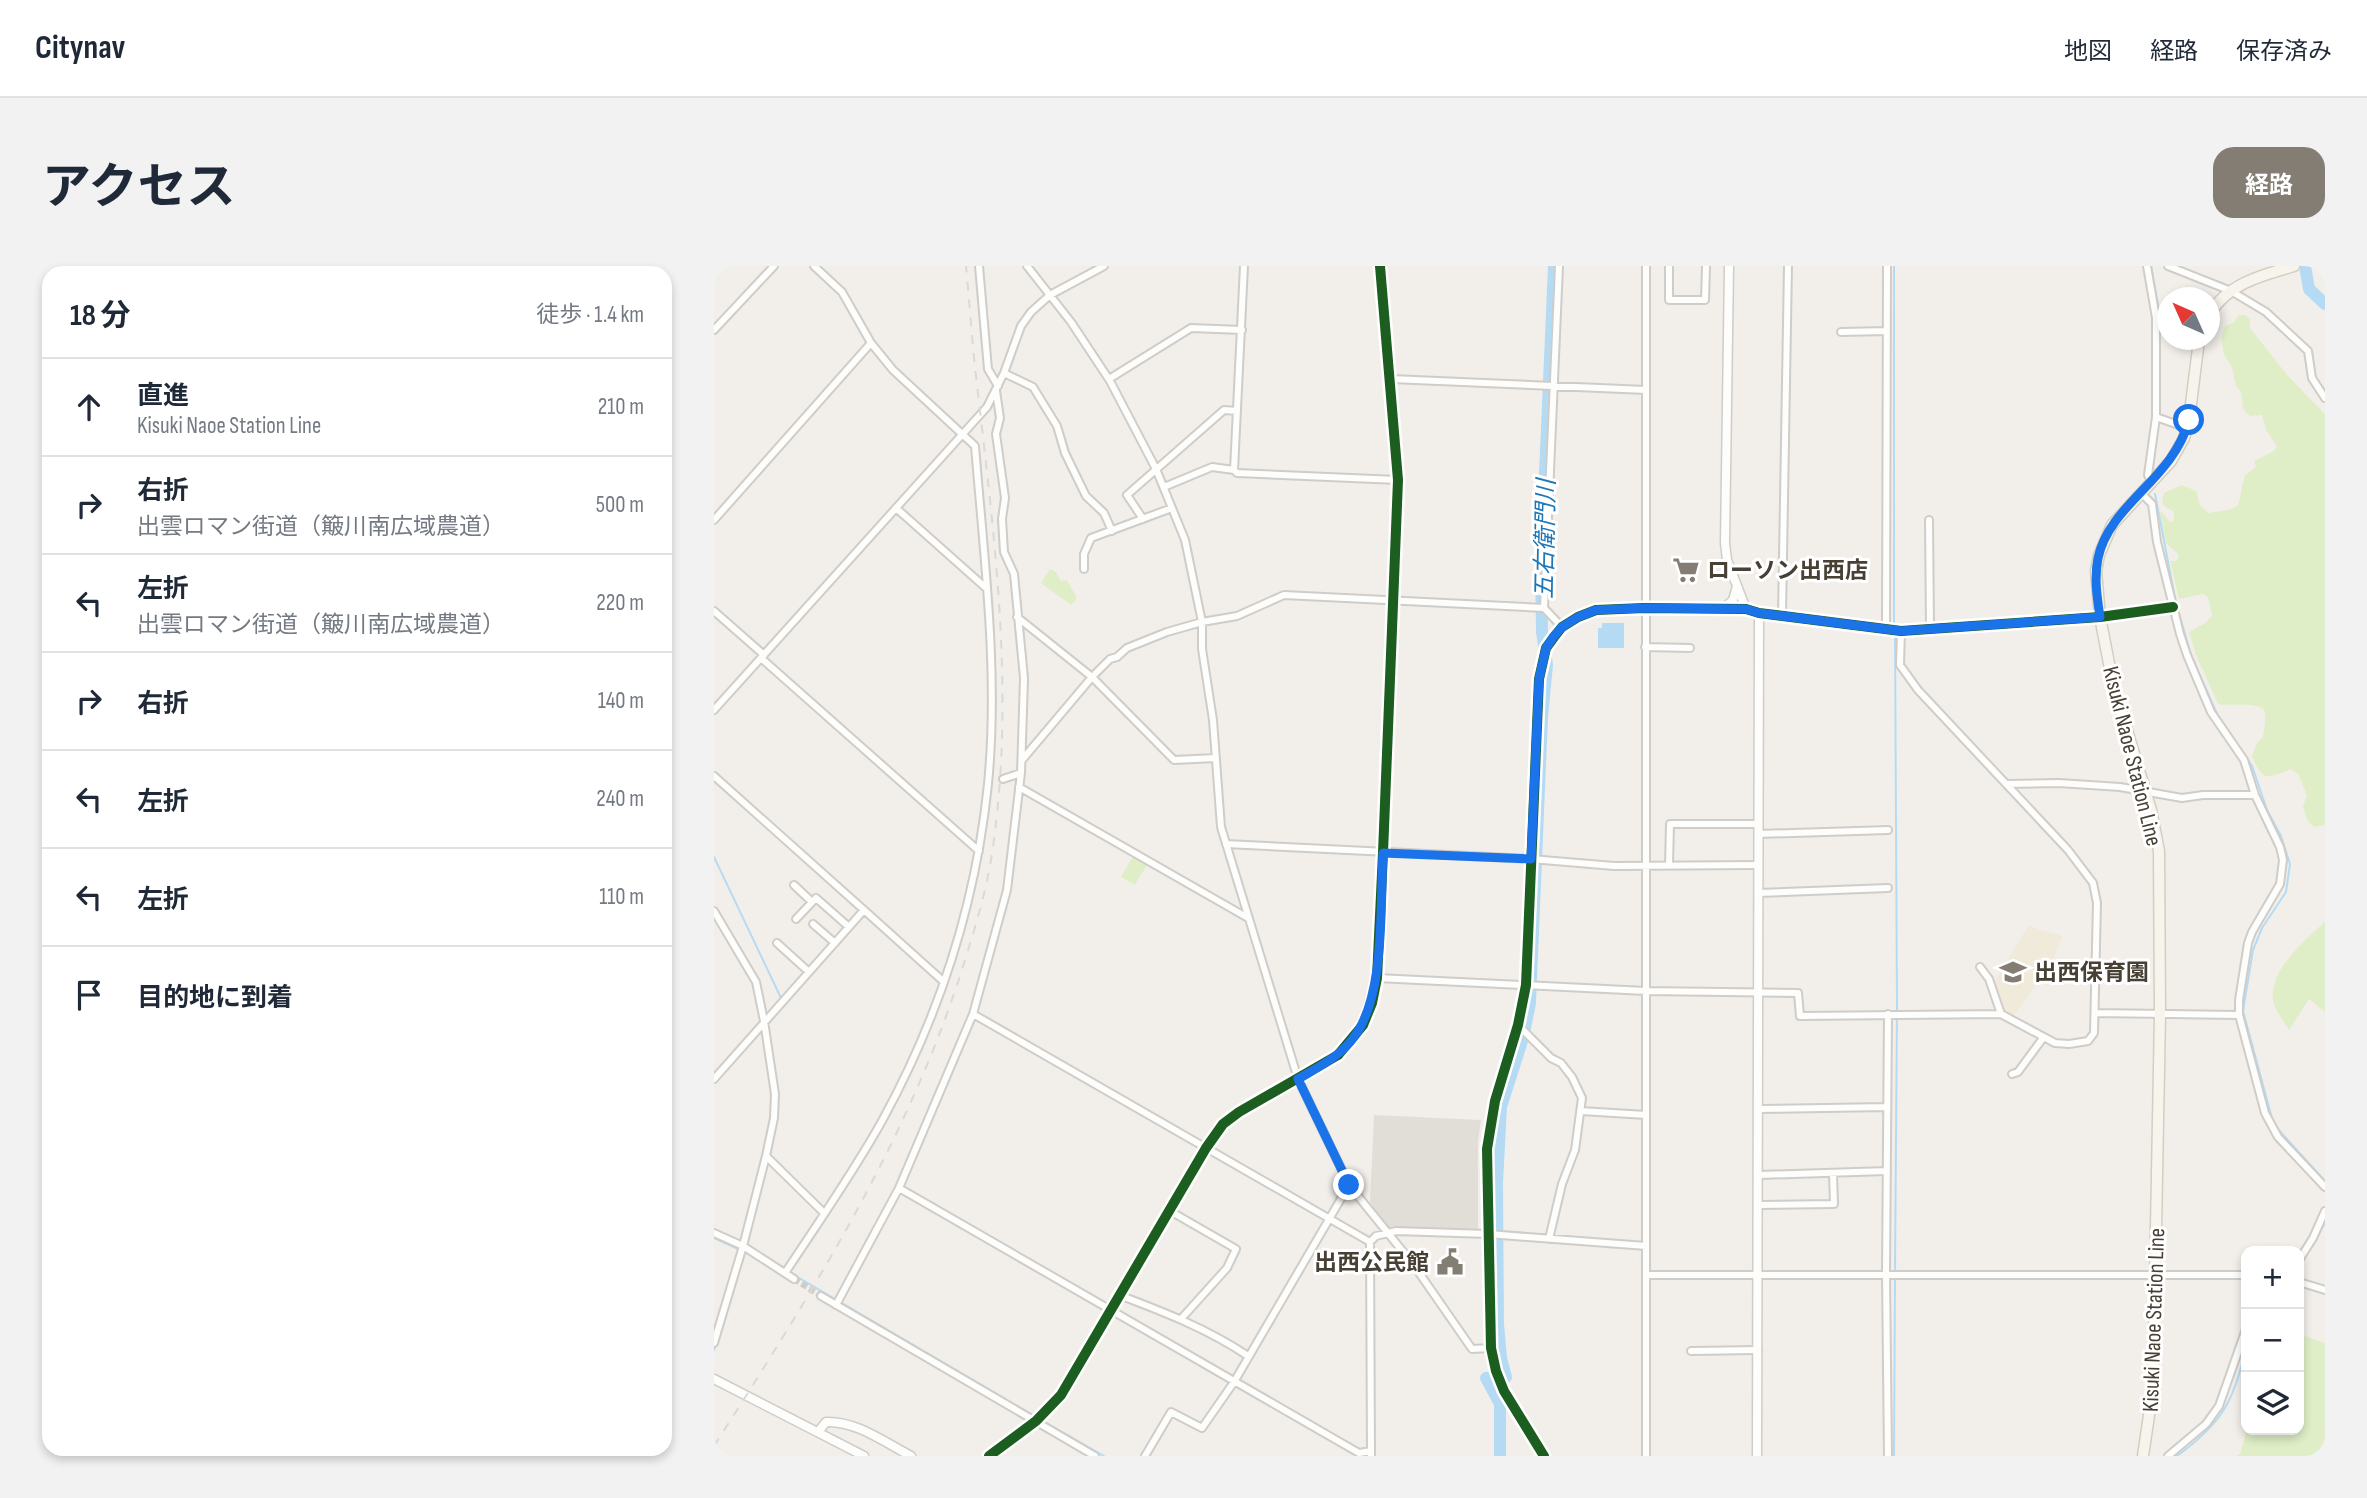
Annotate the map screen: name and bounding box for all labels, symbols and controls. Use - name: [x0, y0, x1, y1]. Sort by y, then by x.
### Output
- text: Citynav: [35, 28, 125, 68]
- text: 地図: [2064, 37, 2112, 66]
- text: 経路: [2150, 37, 2198, 66]
- text: 保存済み: [2236, 37, 2332, 66]
- button: 経路: [2213, 147, 2325, 218]
- text: アクセス: [42, 159, 236, 218]
- north arrow: [2157, 287, 2220, 350]
- text: 18 分: [70, 298, 131, 334]
- text: 徒歩 · 1.4 km: [536, 301, 644, 329]
- text: 直進: [137, 381, 189, 412]
- icon: ahead: [70, 388, 108, 426]
- text: 210 m: [598, 393, 644, 421]
- route start: [2173, 404, 2204, 435]
- text: Kisuki Naoe Station Line: [137, 412, 321, 440]
- text: 右折: [137, 476, 189, 507]
- water label: 五右衛門川: [1530, 476, 1561, 599]
- icon: right: [70, 486, 108, 524]
- text: 500 m: [596, 491, 644, 519]
- text: 出雲ロマン街道（簸川南広域農道）: [137, 513, 505, 541]
- supermarket icon: ローソン出西店: [1671, 555, 1701, 585]
- place label: ローソン出西店: [1707, 557, 1868, 585]
- text: 左折: [137, 574, 189, 605]
- icon: left: [70, 584, 108, 622]
- text: 220 m: [596, 589, 644, 617]
- text: 出雲ロマン街道（簸川南広域農道）: [137, 611, 505, 639]
- street label: Kisuki Naoe Station Line: [2096, 663, 2168, 849]
- icon: right: [70, 682, 108, 720]
- text: 140 m: [598, 687, 644, 715]
- text: 右折: [137, 689, 189, 720]
- icon: left: [70, 780, 108, 818]
- text: 240 m: [596, 785, 644, 813]
- text: 左折: [137, 787, 189, 818]
- icon: left: [70, 878, 108, 916]
- text: 110 m: [599, 883, 644, 911]
- text: 左折: [137, 885, 189, 916]
- school or university icon: 出西保育園: [1998, 957, 2028, 987]
- place label: 出西保育園: [2034, 959, 2149, 987]
- icon: arrive: [70, 976, 108, 1014]
- text: 目的地に到着: [137, 983, 293, 1014]
- route end: [1333, 1169, 1364, 1200]
- street label: Kisuki Naoe Station Line: [2137, 1228, 2171, 1413]
- map controls: [2241, 1246, 2304, 1435]
- button: +: [2241, 1246, 2304, 1309]
- public building icon: 出西公民館: [1435, 1247, 1465, 1277]
- place label: 出西公民館: [1314, 1249, 1429, 1277]
- button: −: [2241, 1309, 2304, 1372]
- button: layers: [2241, 1372, 2304, 1435]

